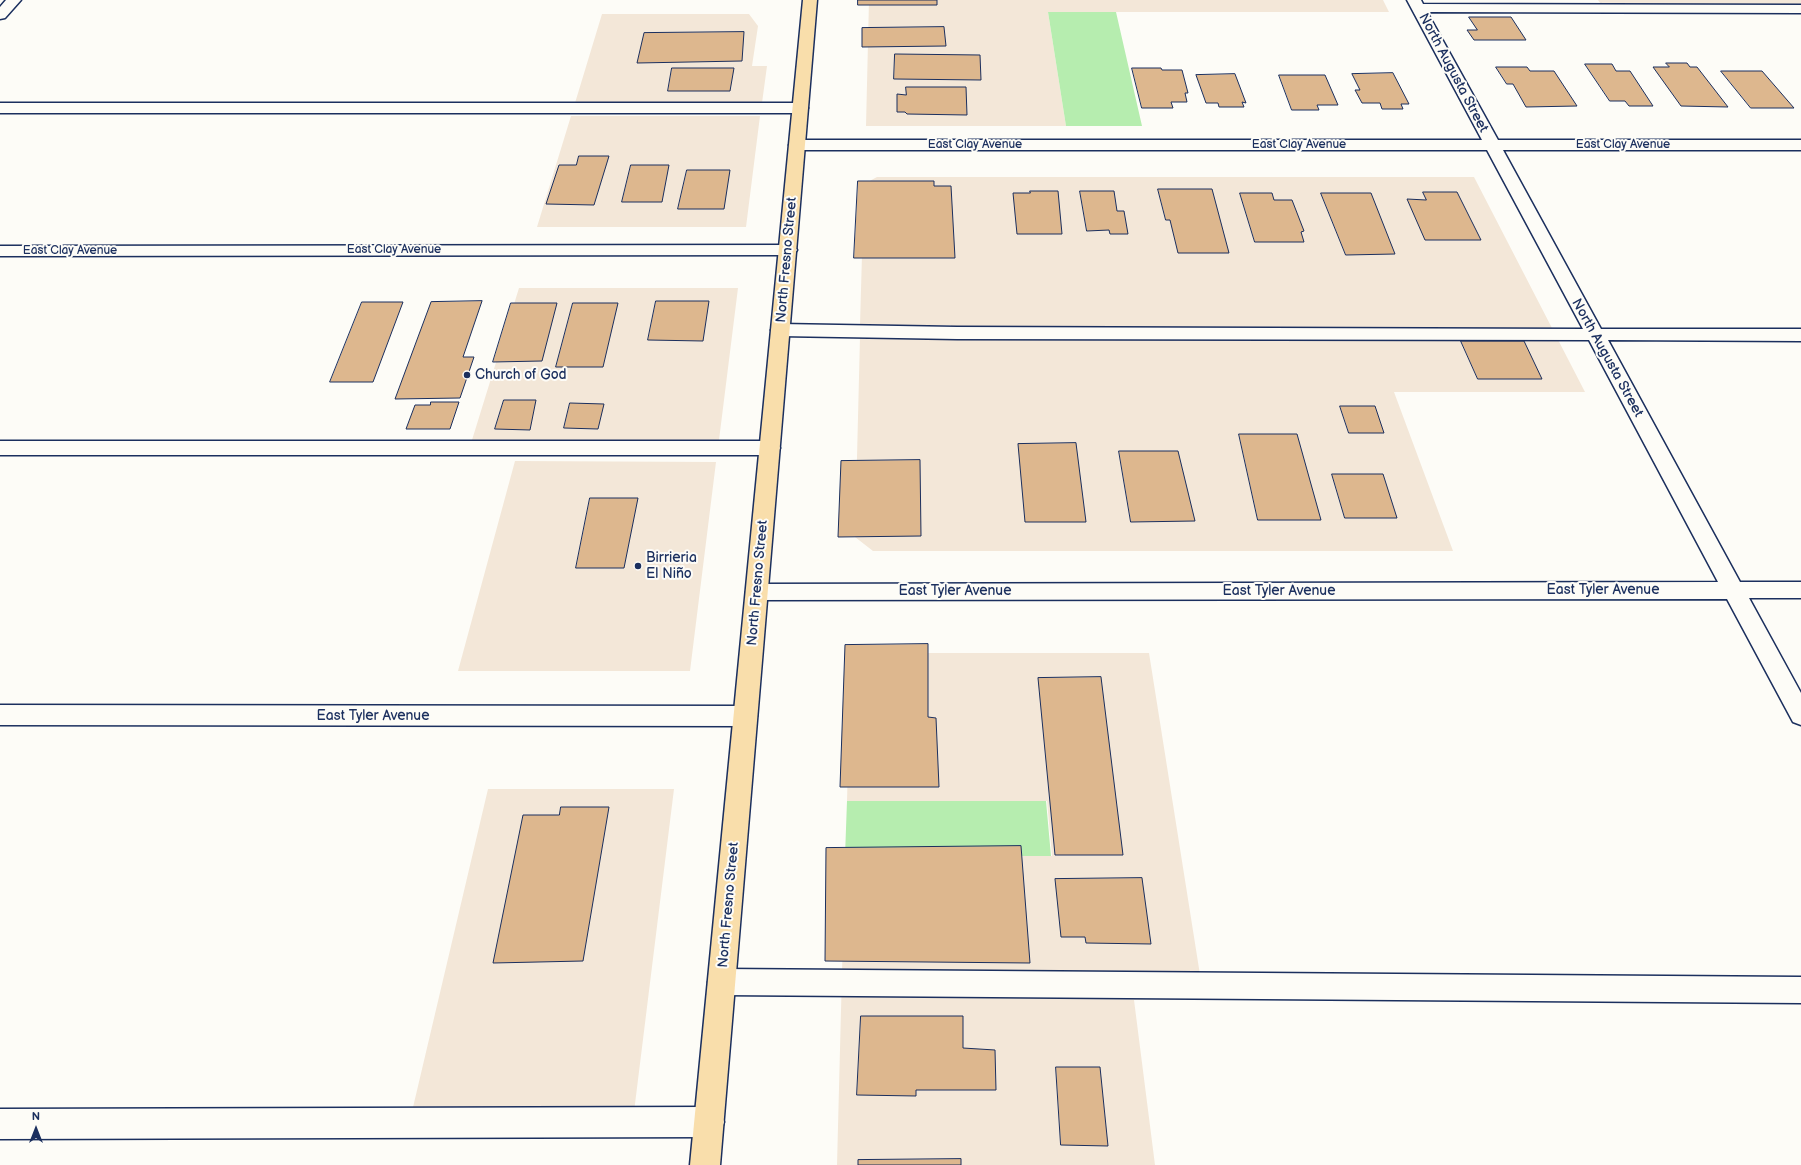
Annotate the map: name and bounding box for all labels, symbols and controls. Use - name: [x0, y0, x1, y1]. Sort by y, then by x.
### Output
- street label: North Augusta Street: [1414, 11, 1492, 135]
- street label: East Clay Avenue: [928, 138, 1022, 152]
- street label: East Clay Avenue: [1252, 138, 1346, 152]
- street label: East Clay Avenue: [1576, 138, 1670, 152]
- street label: North Fresno Street: [773, 197, 801, 323]
- street label: East Clay Avenue: [347, 243, 441, 257]
- street label: East Clay Avenue: [23, 244, 117, 258]
- street label: North Augusta Street: [1568, 296, 1646, 420]
- place label: Church of God: [475, 367, 567, 383]
- marker: Church of God: [462, 370, 472, 380]
- street label: North Fresno Street: [744, 520, 772, 646]
- place label: Birrieria El Niño: [646, 550, 697, 582]
- marker: Birrieria El Niño: [633, 561, 643, 571]
- street label: East Tyler Avenue: [1547, 582, 1659, 598]
- street label: East Tyler Avenue: [899, 583, 1011, 599]
- street label: East Tyler Avenue: [1223, 583, 1335, 599]
- street label: East Tyler Avenue: [317, 708, 429, 724]
- street label: North Fresno Street: [715, 842, 743, 968]
- north arrow: [16, 1109, 56, 1149]
- text: N: [32, 1110, 40, 1123]

